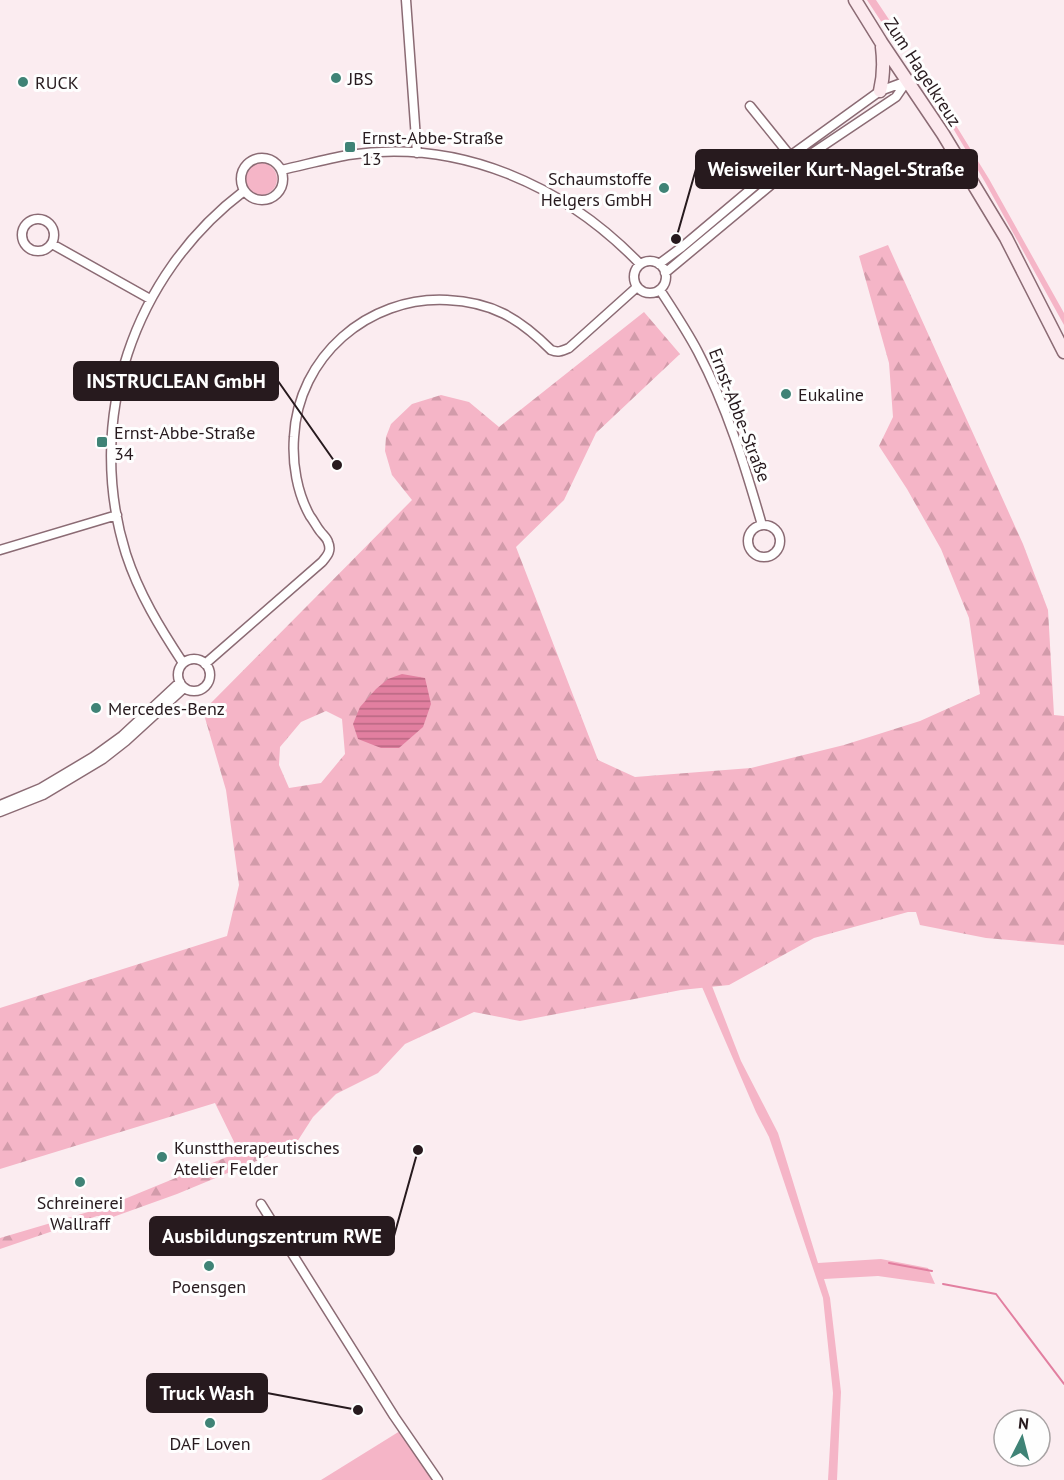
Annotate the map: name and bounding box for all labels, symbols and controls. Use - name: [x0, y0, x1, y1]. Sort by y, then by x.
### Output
- street label: Zum Hagelkreuz: [879, 13, 967, 131]
- place label: JBS: [347, 67, 373, 90]
- place label: RUCK: [35, 71, 79, 94]
- marker: JBS: [329, 71, 343, 85]
- marker: RUCK: [16, 75, 30, 89]
- place label: Ernst-Abbe-Straße 13: [362, 126, 503, 170]
- marker: Ernst-Abbe-Straße 13: [343, 140, 357, 154]
- callout: Weisweiler Kurt-Nagel-Straße: [696, 150, 977, 188]
- text: Weisweiler Kurt-Nagel-Straße: [708, 156, 964, 182]
- place label: Schaumstoffe Helgers GmbH: [541, 167, 652, 211]
- marker: Schaumstoffe Helgers GmbH: [657, 181, 671, 195]
- street label: Ernst-Abbe-Straße: [704, 345, 776, 485]
- callout: INSTRUCLEAN GmbH: [74, 362, 278, 400]
- text: INSTRUCLEAN GmbH: [86, 368, 266, 394]
- place label: Eukaline: [798, 383, 864, 406]
- marker: Eukaline: [779, 387, 793, 401]
- place label: Ernst-Abbe-Straße 34: [114, 421, 255, 465]
- marker: Ernst-Abbe-Straße 34: [95, 435, 109, 449]
- place label: Mercedes-Benz: [108, 697, 225, 720]
- marker: Mercedes-Benz: [89, 701, 103, 715]
- place label: Kunsttherapeutisches Atelier Felder: [174, 1136, 340, 1180]
- marker: Kunsttherapeutisches Atelier Felder: [155, 1150, 169, 1164]
- marker: Schreinerei Wallraff: [73, 1175, 87, 1189]
- place label: Schreinerei Wallraff: [37, 1191, 123, 1235]
- callout: Ausbildungszentrum RWE: [150, 1217, 394, 1255]
- text: Ausbildungszentrum RWE: [162, 1223, 382, 1249]
- marker: Poensgen: [202, 1259, 216, 1273]
- place label: Poensgen: [172, 1275, 246, 1298]
- callout: Truck Wash: [147, 1374, 267, 1412]
- text: Truck Wash: [159, 1380, 255, 1406]
- north arrow: [992, 1408, 1052, 1468]
- text: N: [1017, 1413, 1030, 1434]
- marker: DAF Loven: [203, 1416, 217, 1430]
- place label: DAF Loven: [169, 1432, 251, 1455]

